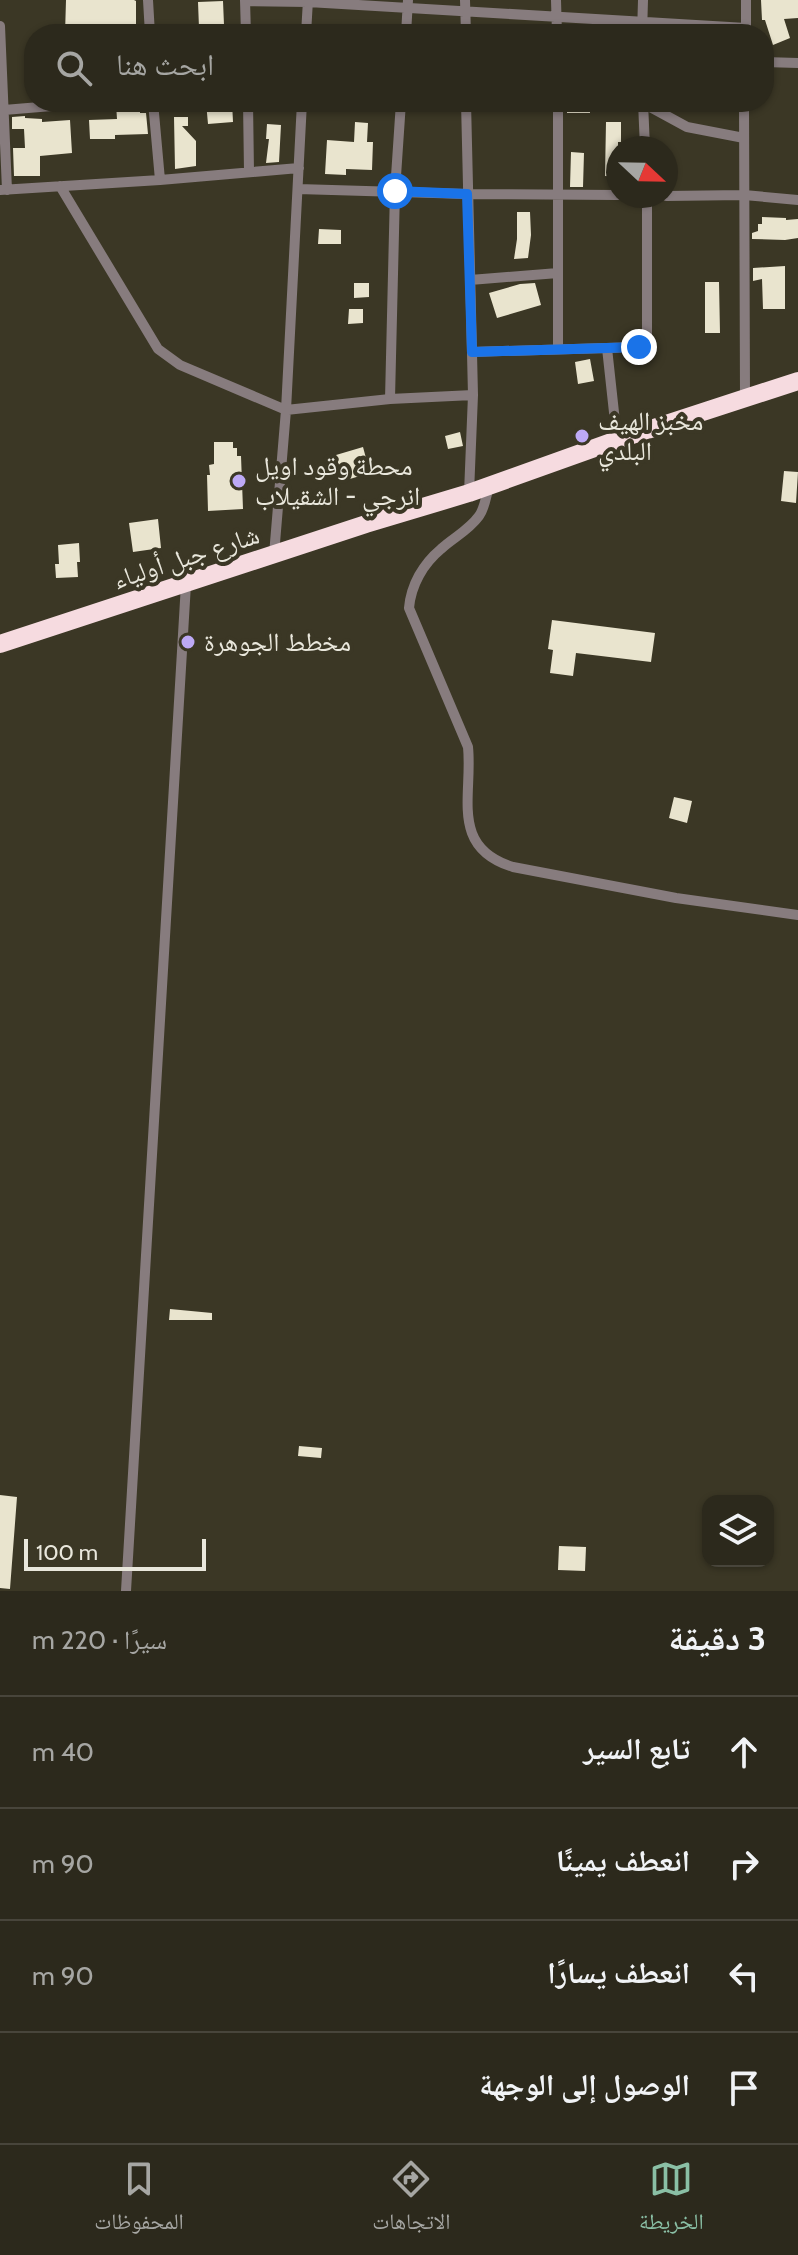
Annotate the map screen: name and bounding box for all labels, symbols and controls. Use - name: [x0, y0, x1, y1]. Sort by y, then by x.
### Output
- search box: [24, 24, 774, 112]
- icon: search: [52, 46, 96, 90]
- text: ابحث هنا: [116, 46, 214, 83]
- north arrow: [606, 136, 678, 208]
- route start: [377, 173, 413, 209]
- route end: [621, 329, 657, 365]
- place label: مخبز الهيف البلدي: [598, 405, 703, 472]
- marker: مخبز الهيف البلدي: [573, 427, 591, 445]
- place label: محطة وقود اويل انرجي - الشقيلاب: [255, 450, 420, 517]
- marker: محطة وقود اويل انرجي - الشقيلاب: [230, 472, 248, 490]
- street label: شارع جبل أولياء: [109, 518, 263, 596]
- place label: مخطط الجوهرة: [204, 626, 351, 658]
- marker: مخطط الجوهرة: [179, 633, 197, 651]
- map controls: [702, 1495, 774, 1567]
- button: layers: [702, 1495, 774, 1567]
- scale bar: [24, 1535, 206, 1571]
- text: 100 m: [36, 1539, 98, 1566]
- text: 3 دقيقة: [669, 1617, 766, 1659]
- text: سيرًا · 220 m: [32, 1624, 167, 1656]
- text: تابع السير: [583, 1730, 690, 1767]
- icon: ahead: [722, 1730, 766, 1774]
- text: 40 m: [32, 1736, 94, 1768]
- text: انعطف يمينًا: [556, 1842, 690, 1879]
- icon: right: [722, 1842, 766, 1886]
- text: 90 m: [32, 1848, 94, 1880]
- text: انعطف يسارًا: [547, 1954, 690, 1991]
- icon: left: [722, 1954, 766, 1998]
- text: 90 m: [32, 1960, 94, 1992]
- text: الوصول إلى الوجهة: [479, 2066, 690, 2103]
- icon: arrive: [722, 2066, 766, 2110]
- tab: المحفوظات: [94, 2157, 184, 2243]
- tab: الاتجاهات: [372, 2157, 450, 2243]
- tab: الخريطة: [639, 2157, 704, 2243]

